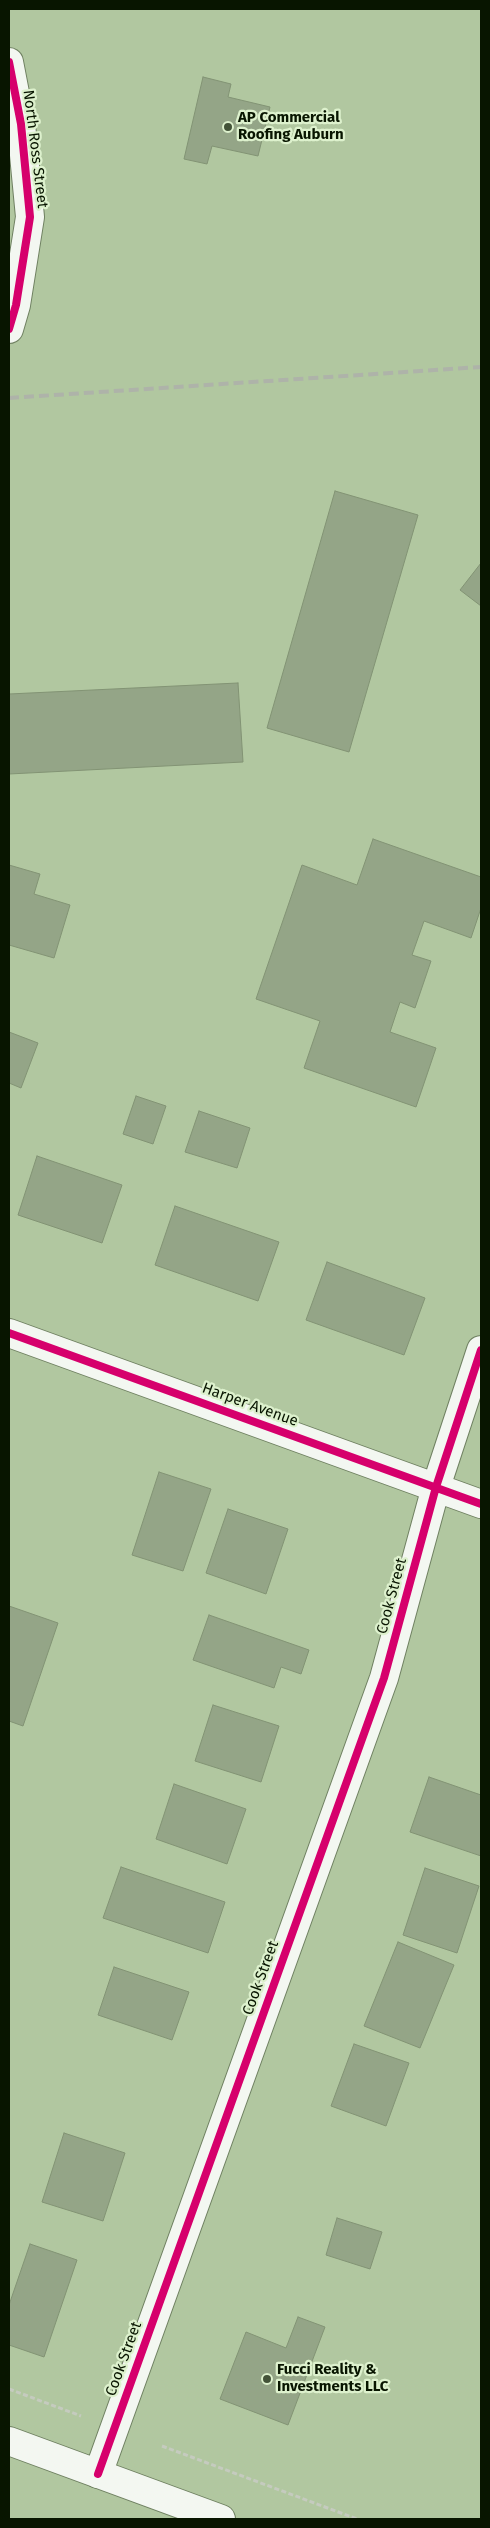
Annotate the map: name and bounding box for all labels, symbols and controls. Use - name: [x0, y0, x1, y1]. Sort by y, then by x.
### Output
- street label: North Ross Street: [19, 89, 51, 209]
- place label: AP Commercial Roofing Auburn: [238, 109, 344, 144]
- marker: AP Commercial Roofing Auburn: [222, 121, 234, 133]
- street label: Harper Avenue: [200, 1379, 300, 1431]
- street label: Cook Street: [373, 1556, 411, 1636]
- street label: Cook Street: [239, 1938, 283, 2018]
- street label: Cook Street: [102, 2319, 146, 2399]
- place label: Fucci Reality & Investments LLC: [277, 2361, 388, 2396]
- marker: Fucci Reality & Investments LLC: [261, 2373, 273, 2385]

